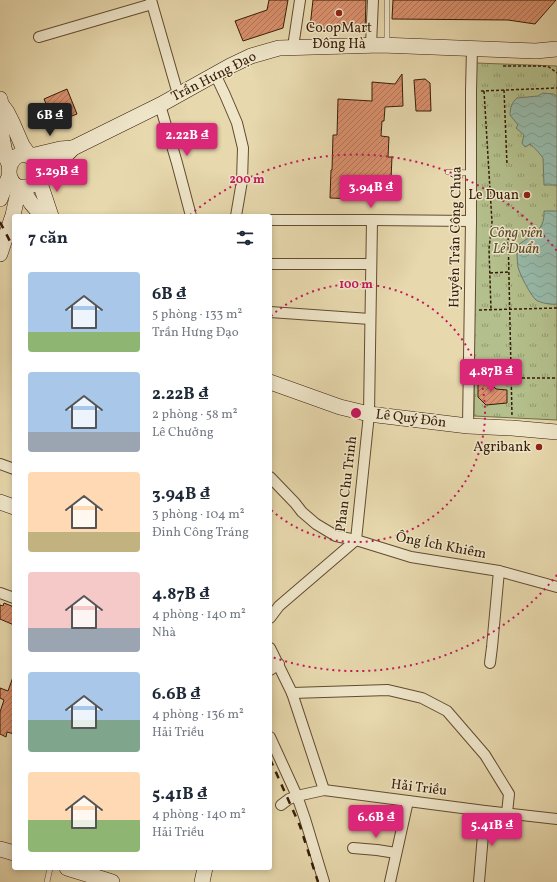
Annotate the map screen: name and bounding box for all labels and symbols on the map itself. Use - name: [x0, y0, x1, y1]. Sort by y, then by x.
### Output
- marker: Co.opMart Đông Hà: [334, 8, 344, 18]
- place label: Co.opMart Đông Hà: [306, 19, 372, 54]
- street label: Trần Hưng Đạo: [168, 47, 260, 107]
- pin: 6B ₫: [26, 103, 74, 137]
- pin: 2.22B ₫: [150, 123, 224, 157]
- pin: 3.29B ₫: [20, 159, 94, 193]
- street label: Huyền Trân Công Chúa: [445, 166, 467, 308]
- text: 200 m: [229, 172, 265, 188]
- pin: 3.94B ₫: [334, 175, 408, 209]
- place label: Le Duan: [468, 186, 519, 205]
- marker: Le Duan: [522, 190, 532, 200]
- park label: Công viên Lê Duẩn: [489, 224, 543, 259]
- text: 100 m: [339, 277, 373, 293]
- pin: 4.87B ₫: [454, 359, 528, 393]
- street label: Lê Quý Đôn: [375, 405, 447, 433]
- centre of rings: [349, 406, 363, 420]
- street label: Phan Chu Trinh: [332, 435, 362, 533]
- place label: Agribank: [473, 438, 531, 457]
- marker: Agribank: [534, 442, 544, 452]
- street label: Ông Ích Khiêm: [394, 528, 488, 564]
- street label: Hải Triều: [390, 775, 448, 801]
- pin: 6.6B ₫: [343, 805, 409, 839]
- pin: 5.41B ₫: [455, 813, 529, 847]

